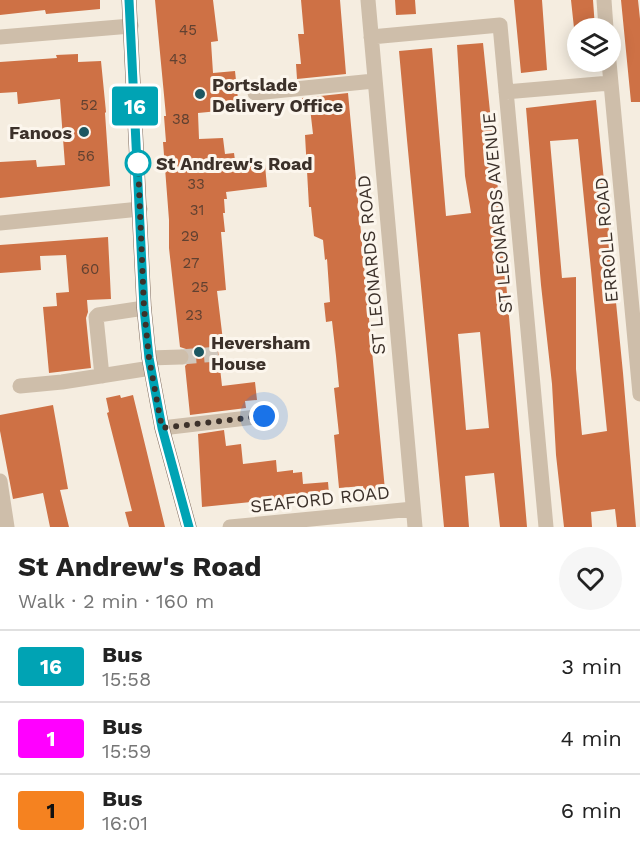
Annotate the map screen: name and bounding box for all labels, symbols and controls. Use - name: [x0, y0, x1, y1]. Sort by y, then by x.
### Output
- map controls: [567, 18, 621, 72]
- button: layers: [567, 18, 621, 72]
- house number: 45: [179, 21, 197, 39]
- house number: 43: [169, 50, 187, 68]
- place label: Portslade Delivery Office: [212, 74, 343, 116]
- line badge: 16: [108, 86, 162, 126]
- marker: Portslade Delivery Office: [193, 87, 207, 101]
- text: 16: [124, 94, 146, 119]
- house number: 52: [80, 96, 98, 114]
- house number: 38: [172, 110, 190, 128]
- street label: ST LEONARDS AVENUE: [478, 112, 516, 314]
- place label: Fanoos: [9, 122, 72, 143]
- marker: Fanoos: [77, 125, 91, 139]
- house number: 56: [77, 147, 95, 165]
- marker: St Andrew's Road: [125, 150, 151, 176]
- place label: St Andrew's Road: [156, 153, 313, 174]
- street label: ST LEONARDS ROAD: [353, 174, 389, 356]
- house number: 33: [187, 175, 205, 193]
- street label: ERROLL ROAD: [590, 176, 622, 304]
- house number: 31: [190, 201, 204, 219]
- house number: 29: [181, 227, 199, 245]
- house number: 27: [183, 254, 199, 272]
- house number: 60: [81, 260, 99, 278]
- house number: 25: [191, 278, 209, 296]
- house number: 23: [185, 306, 203, 324]
- place label: Heversham House: [211, 332, 311, 374]
- marker: Heversham House: [192, 345, 206, 359]
- your location: [249, 401, 279, 431]
- street label: SEAFORD ROAD: [249, 481, 391, 517]
- button: heart: [559, 547, 622, 610]
- text: St Andrew's Road: [18, 550, 262, 583]
- text: Walk · 2 min · 160 m: [18, 589, 214, 613]
- text: Bus: [102, 642, 142, 667]
- text: 16: [40, 654, 62, 679]
- text: 3 min: [561, 654, 622, 679]
- text: 15:58: [102, 667, 151, 691]
- text: Bus: [102, 714, 142, 739]
- text: 1: [46, 726, 56, 751]
- text: 4 min: [561, 726, 622, 751]
- text: 15:59: [102, 739, 151, 763]
- text: Bus: [102, 786, 142, 811]
- text: 1: [46, 798, 56, 823]
- text: 6 min: [561, 798, 622, 823]
- text: 16:01: [102, 811, 148, 835]

